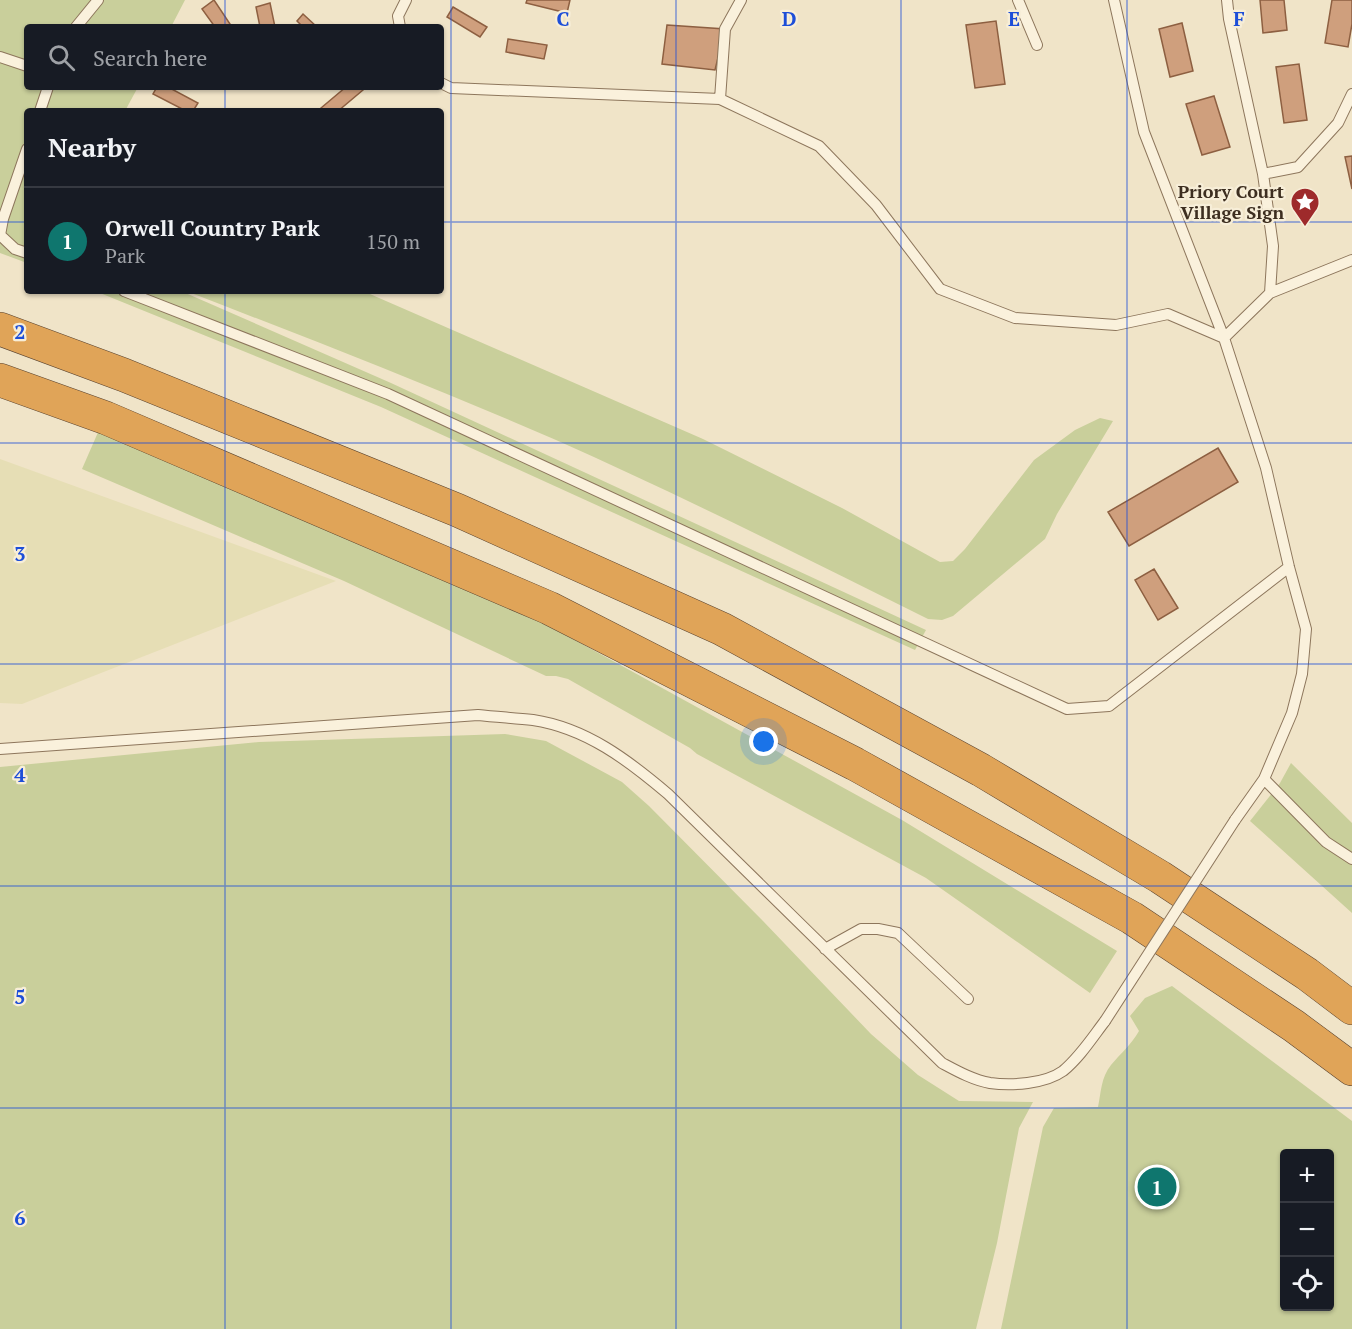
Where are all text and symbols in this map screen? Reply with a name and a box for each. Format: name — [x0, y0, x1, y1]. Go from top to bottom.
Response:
text: C — [556, 5, 570, 32]
text: D — [782, 5, 796, 32]
text: E — [1008, 5, 1020, 32]
text: F — [1233, 5, 1245, 32]
search box — [24, 24, 444, 90]
icon: search — [45, 41, 78, 74]
text: Search here — [93, 43, 207, 72]
text: Nearby — [48, 130, 136, 164]
place label: Priory Court Village Sign — [1178, 179, 1284, 224]
place icon: Priory Court Village Sign — [1289, 186, 1321, 228]
text: Orwell Country Park — [105, 213, 320, 242]
text: 1 — [62, 228, 73, 255]
text: 150 m — [366, 228, 420, 255]
text: Park — [105, 242, 145, 269]
text: 2 — [14, 318, 26, 345]
text: 3 — [14, 540, 26, 567]
your location — [749, 727, 778, 756]
text: 4 — [14, 761, 26, 788]
text: 5 — [14, 983, 26, 1010]
map controls — [1280, 1149, 1334, 1311]
button: + — [1280, 1149, 1334, 1203]
pin: 1 — [1138, 1164, 1176, 1210]
button: − — [1280, 1203, 1334, 1257]
text: 6 — [14, 1204, 26, 1231]
button: locate — [1280, 1257, 1334, 1311]

